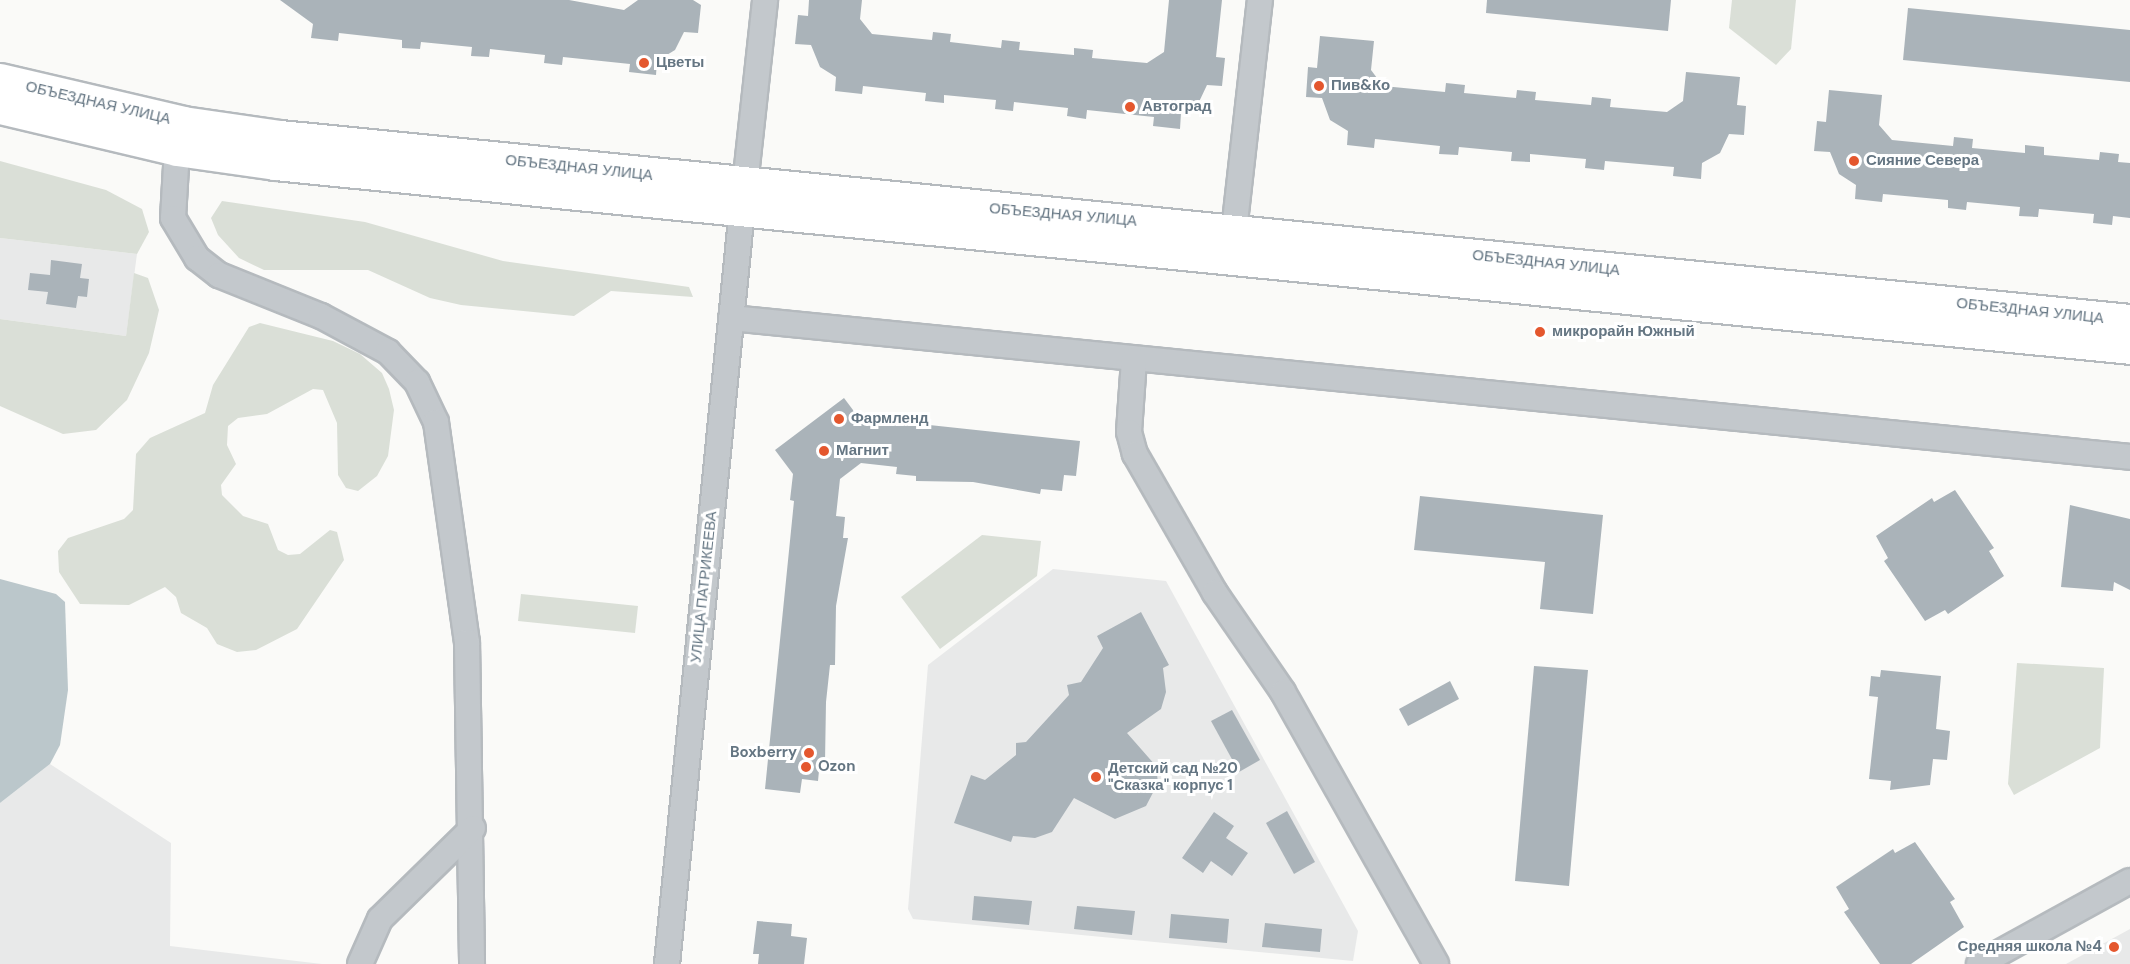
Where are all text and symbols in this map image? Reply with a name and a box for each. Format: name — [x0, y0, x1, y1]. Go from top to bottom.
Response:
place label: Цветы — [656, 54, 704, 72]
marker: Цветы — [637, 56, 651, 70]
place label: Пив&Ко — [1331, 77, 1390, 95]
street label: ОБЪЕЗДНАЯ УЛИЦА — [24, 78, 172, 128]
marker: Пив&Ко — [1312, 79, 1326, 93]
place label: Автоград — [1142, 98, 1211, 116]
marker: Автоград — [1123, 100, 1137, 114]
street label: ОБЪЕЗДНАЯ УЛИЦА — [504, 151, 654, 185]
place label: Сияние Севера — [1866, 152, 1979, 170]
marker: Сияние Севера — [1847, 154, 1861, 168]
street label: ОБЪЕЗДНАЯ УЛИЦА — [988, 200, 1138, 230]
street label: ОБЪЕЗДНАЯ УЛИЦА — [1471, 246, 1621, 280]
street label: ОБЪЕЗДНАЯ УЛИЦА — [1955, 294, 2105, 328]
place label: микрорайн Южный — [1552, 323, 1695, 341]
marker: микрорайн Южный — [1533, 325, 1547, 339]
place label: Фармленд — [851, 410, 928, 428]
marker: Фармленд — [832, 412, 846, 426]
place label: Магнит — [836, 442, 889, 460]
marker: Магнит — [817, 444, 831, 458]
street label: УЛИЦА ПАТРИКЕЕВА — [687, 510, 721, 664]
place label: Boxberry — [730, 744, 797, 762]
marker: Boxberry — [802, 746, 816, 760]
place label: Ozon — [818, 758, 856, 776]
place label: Детский сад №20 "Сказка" корпус 1 — [1108, 759, 1238, 794]
marker: Ozon — [799, 760, 813, 774]
marker: Детский сад №20 "Сказка" корпус 1 — [1089, 770, 1103, 784]
place label: Средняя школа №4 — [1958, 938, 2102, 956]
marker: Средняя школа №4 — [2107, 940, 2121, 954]

